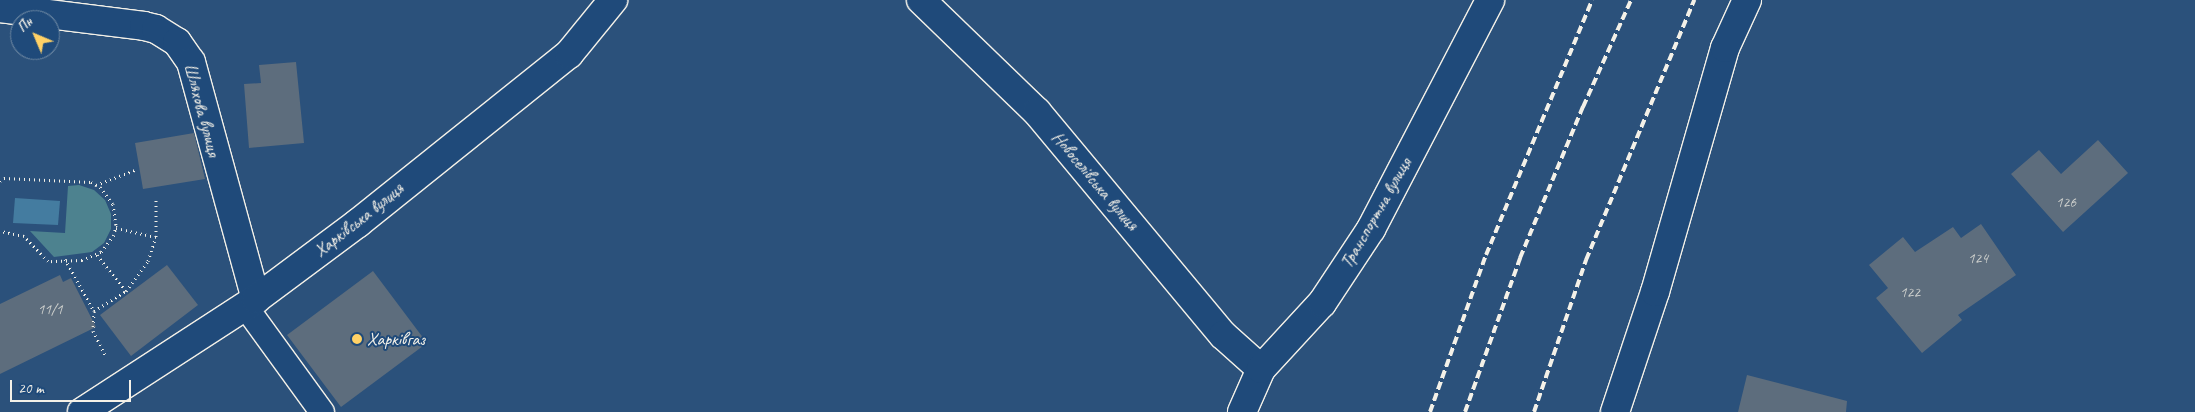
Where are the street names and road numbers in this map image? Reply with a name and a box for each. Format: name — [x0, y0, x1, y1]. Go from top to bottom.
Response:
street label: Шляхова вулиця — [179, 61, 225, 159]
street label: Новоселівська вулиця — [1047, 127, 1143, 235]
street label: Транспортна вулиця — [1336, 154, 1416, 272]
street label: Харківська вулиця — [310, 178, 408, 262]

